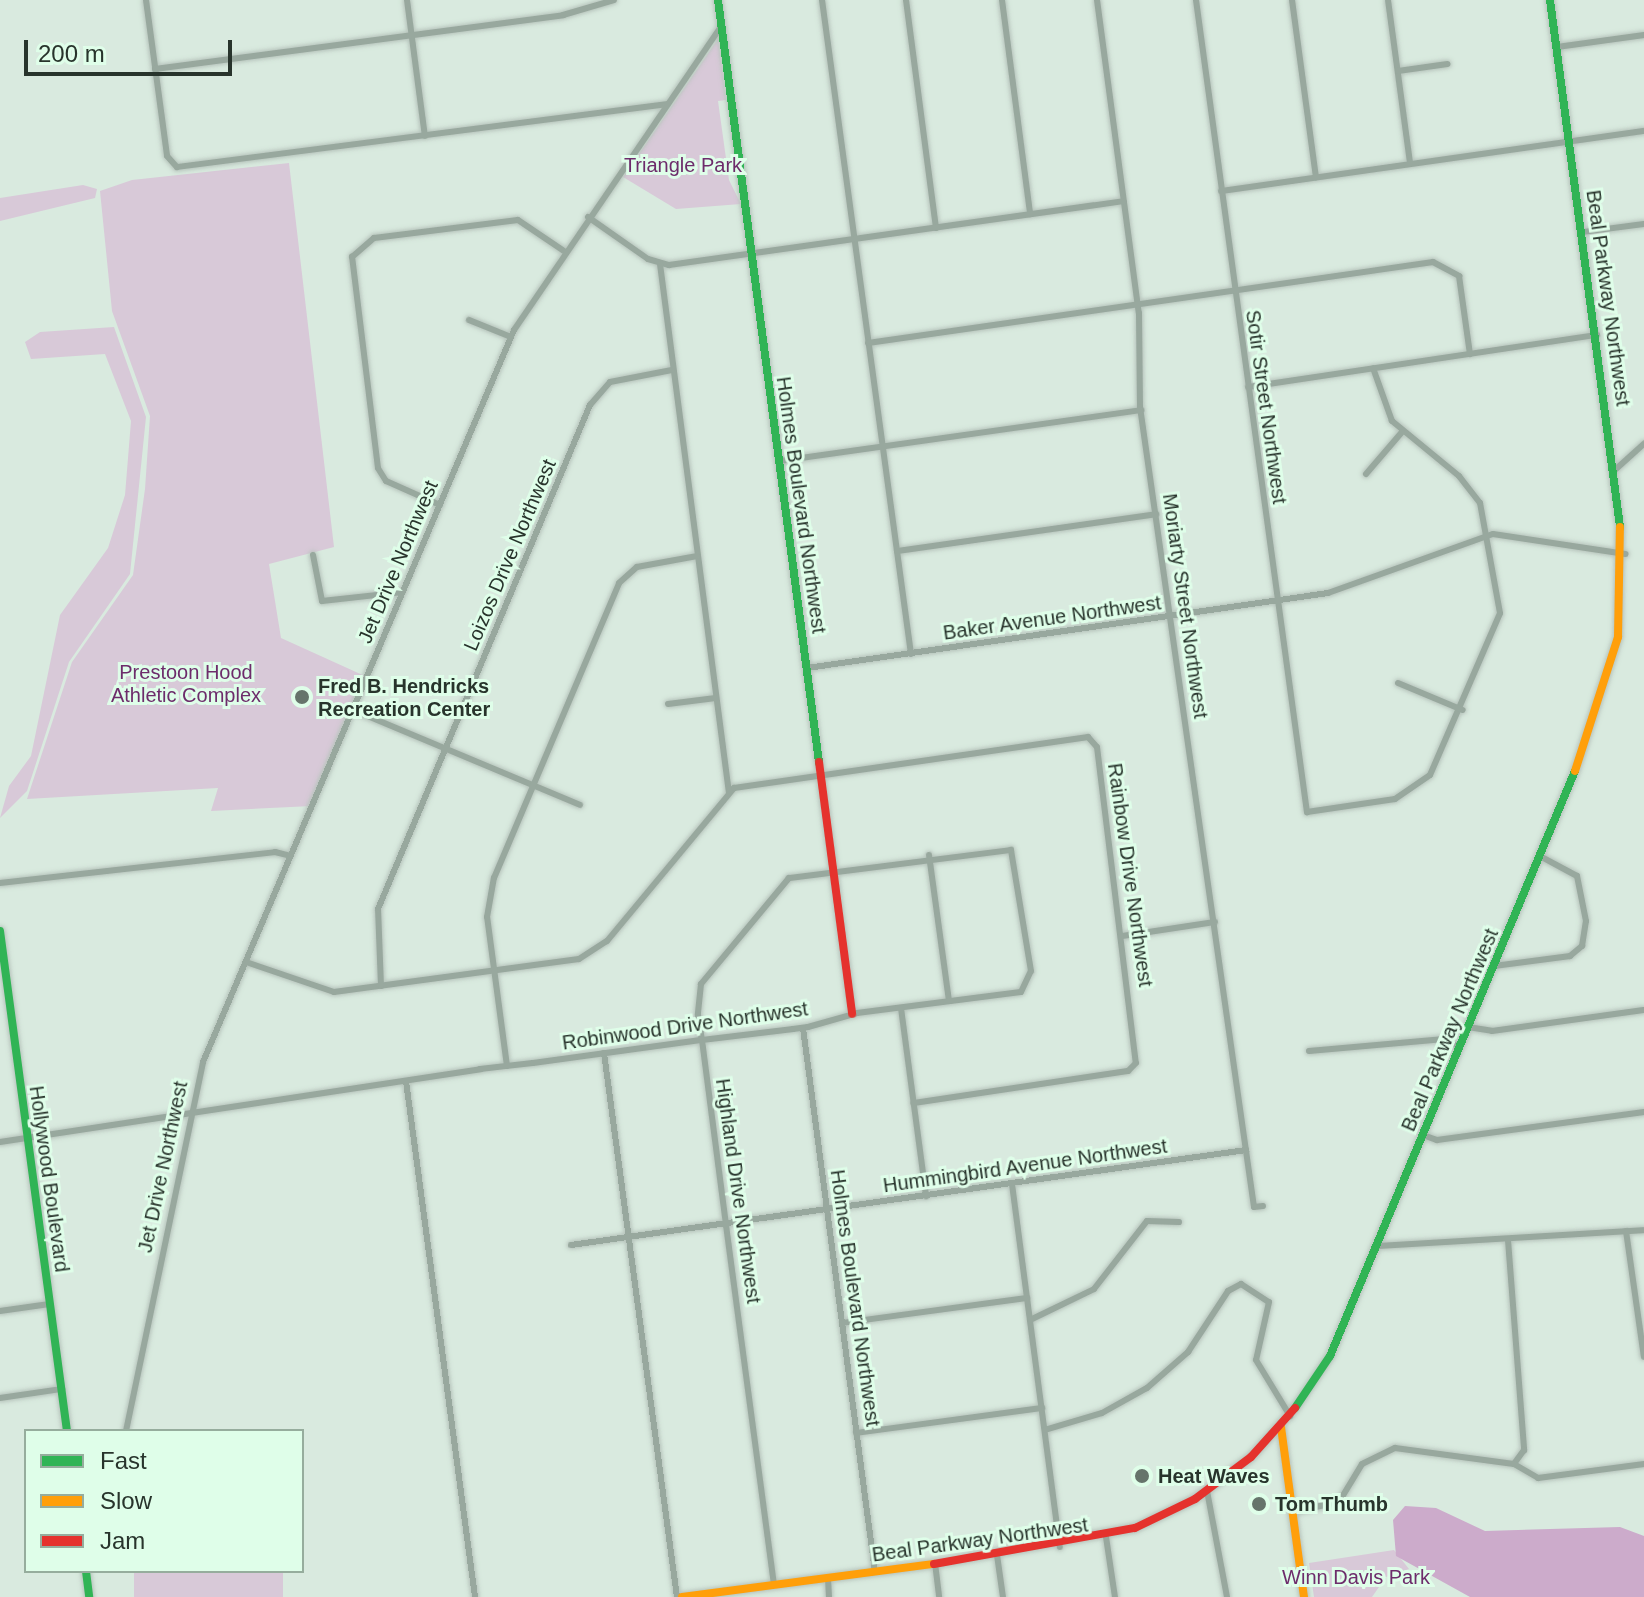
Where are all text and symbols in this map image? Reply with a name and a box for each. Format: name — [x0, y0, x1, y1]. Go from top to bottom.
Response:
scale bar — [28, 24, 236, 74]
text: 200 m — [38, 40, 105, 67]
park label: Triangle Park — [624, 153, 742, 177]
street label: Beal Parkway Northwest — [1581, 188, 1635, 408]
street label: Sotir Street Northwest — [1241, 308, 1291, 506]
street label: Holmes Boulevard Northwest — [771, 375, 831, 635]
street label: Loizos Drive Northwest — [459, 456, 561, 654]
street label: Jet Drive Northwest — [353, 477, 443, 647]
street label: Moriarty Street Northwest — [1157, 492, 1213, 720]
street label: Baker Avenue Northwest — [941, 591, 1163, 645]
park label: Prestoon Hood Athletic Complex — [111, 660, 261, 707]
place label: Fred B. Hendricks Recreation Center — [318, 674, 490, 721]
marker: Fred B. Hendricks Recreation Center — [293, 688, 311, 706]
street label: Rainbow Drive Northwest — [1102, 762, 1158, 988]
street label: Beal Parkway Northwest — [1396, 925, 1504, 1135]
street label: Robinwood Drive Northwest — [561, 997, 809, 1055]
street label: Highland Drive Northwest — [710, 1077, 766, 1305]
street label: Jet Drive Northwest — [133, 1079, 193, 1255]
street label: Hollywood Boulevard — [24, 1084, 74, 1274]
street label: Hummingbird Avenue Northwest — [881, 1134, 1169, 1198]
street label: Holmes Boulevard Northwest — [825, 1168, 885, 1428]
legend — [24, 1429, 304, 1573]
text: Fast — [100, 1447, 147, 1474]
place label: Heat Waves — [1158, 1464, 1270, 1488]
marker: Heat Waves — [1133, 1467, 1151, 1485]
text: Slow — [100, 1487, 152, 1514]
place label: Tom Thumb — [1275, 1492, 1388, 1516]
marker: Tom Thumb — [1250, 1495, 1268, 1513]
street label: Beal Parkway Northwest — [870, 1513, 1090, 1567]
text: Jam — [100, 1527, 145, 1554]
park label: Winn Davis Park — [1282, 1565, 1430, 1589]

